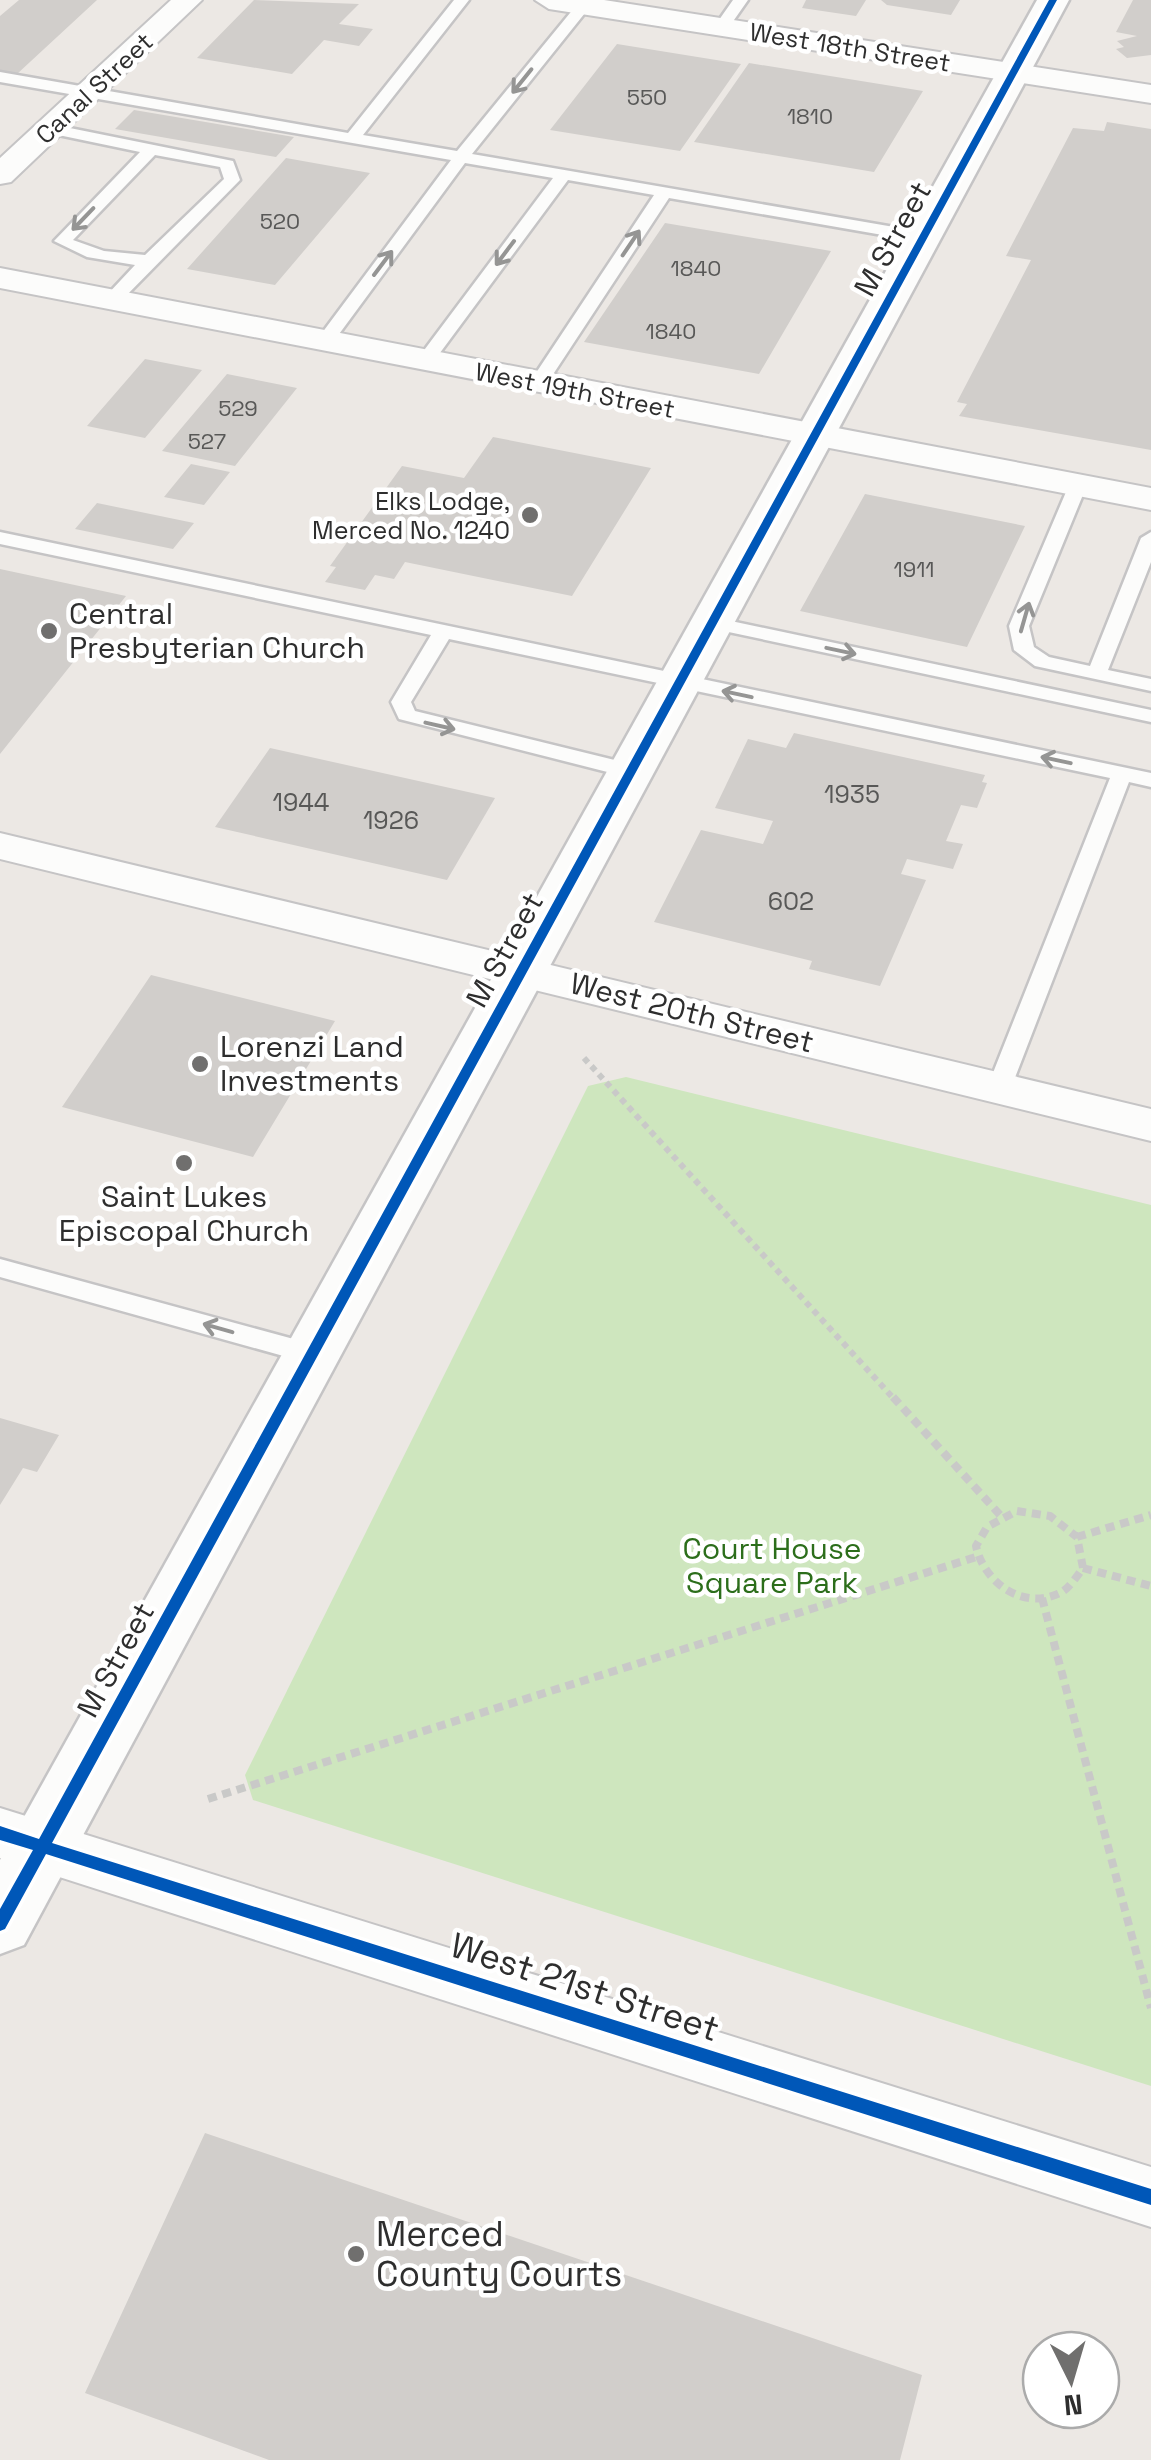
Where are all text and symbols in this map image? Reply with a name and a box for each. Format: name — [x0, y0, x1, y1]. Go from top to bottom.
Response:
street label: West 18th Street — [747, 15, 953, 79]
street label: Canal Street — [29, 25, 159, 151]
one-way arrow — [512, 67, 533, 94]
house number: 550 — [627, 83, 667, 111]
house number: 1810 — [787, 102, 833, 130]
street label: M Street — [845, 174, 940, 303]
one-way arrow — [71, 207, 95, 231]
house number: 520 — [260, 207, 300, 235]
one-way arrow — [621, 229, 642, 257]
one-way arrow — [495, 239, 516, 266]
one-way arrow — [372, 250, 393, 277]
house number: 1840 — [671, 254, 721, 282]
house number: 1840 — [646, 317, 696, 345]
street label: West 19th Street — [473, 355, 677, 425]
house number: 529 — [218, 394, 258, 422]
house number: 527 — [188, 427, 226, 455]
place label: Elks Lodge, Merced No. 1240 — [312, 485, 510, 546]
marker: Elks Lodge, Merced No. 1240 — [519, 504, 541, 526]
house number: 1911 — [893, 555, 935, 583]
place label: Central Presbyterian Church — [69, 594, 365, 667]
one-way arrow — [1017, 602, 1036, 633]
marker: Central Presbyterian Church — [38, 620, 60, 642]
one-way arrow — [825, 642, 857, 661]
one-way arrow — [722, 684, 754, 702]
one-way arrow — [423, 718, 455, 736]
one-way arrow — [1040, 750, 1072, 769]
house number: 1935 — [824, 778, 880, 810]
house number: 1944 — [272, 786, 330, 818]
house number: 1926 — [363, 804, 419, 836]
street label: M Street — [457, 885, 552, 1014]
house number: 602 — [768, 885, 814, 917]
street label: West 20th Street — [566, 963, 818, 1062]
place label: Lorenzi Land Investments — [220, 1027, 404, 1100]
marker: Lorenzi Land Investments — [189, 1053, 211, 1075]
marker: Saint Lukes Episcopal Church — [173, 1152, 195, 1174]
place label: Saint Lukes Episcopal Church — [59, 1177, 309, 1250]
one-way arrow — [203, 1318, 234, 1336]
park label: Court House Square Park — [682, 1529, 862, 1602]
street label: M Street — [68, 1595, 163, 1724]
street label: West 21st Street — [445, 1923, 725, 2051]
place label: Merced County Courts — [376, 2212, 622, 2296]
marker: Merced County Courts — [345, 2243, 367, 2265]
north arrow — [1021, 2330, 1121, 2430]
text: N — [1062, 2386, 1084, 2424]

